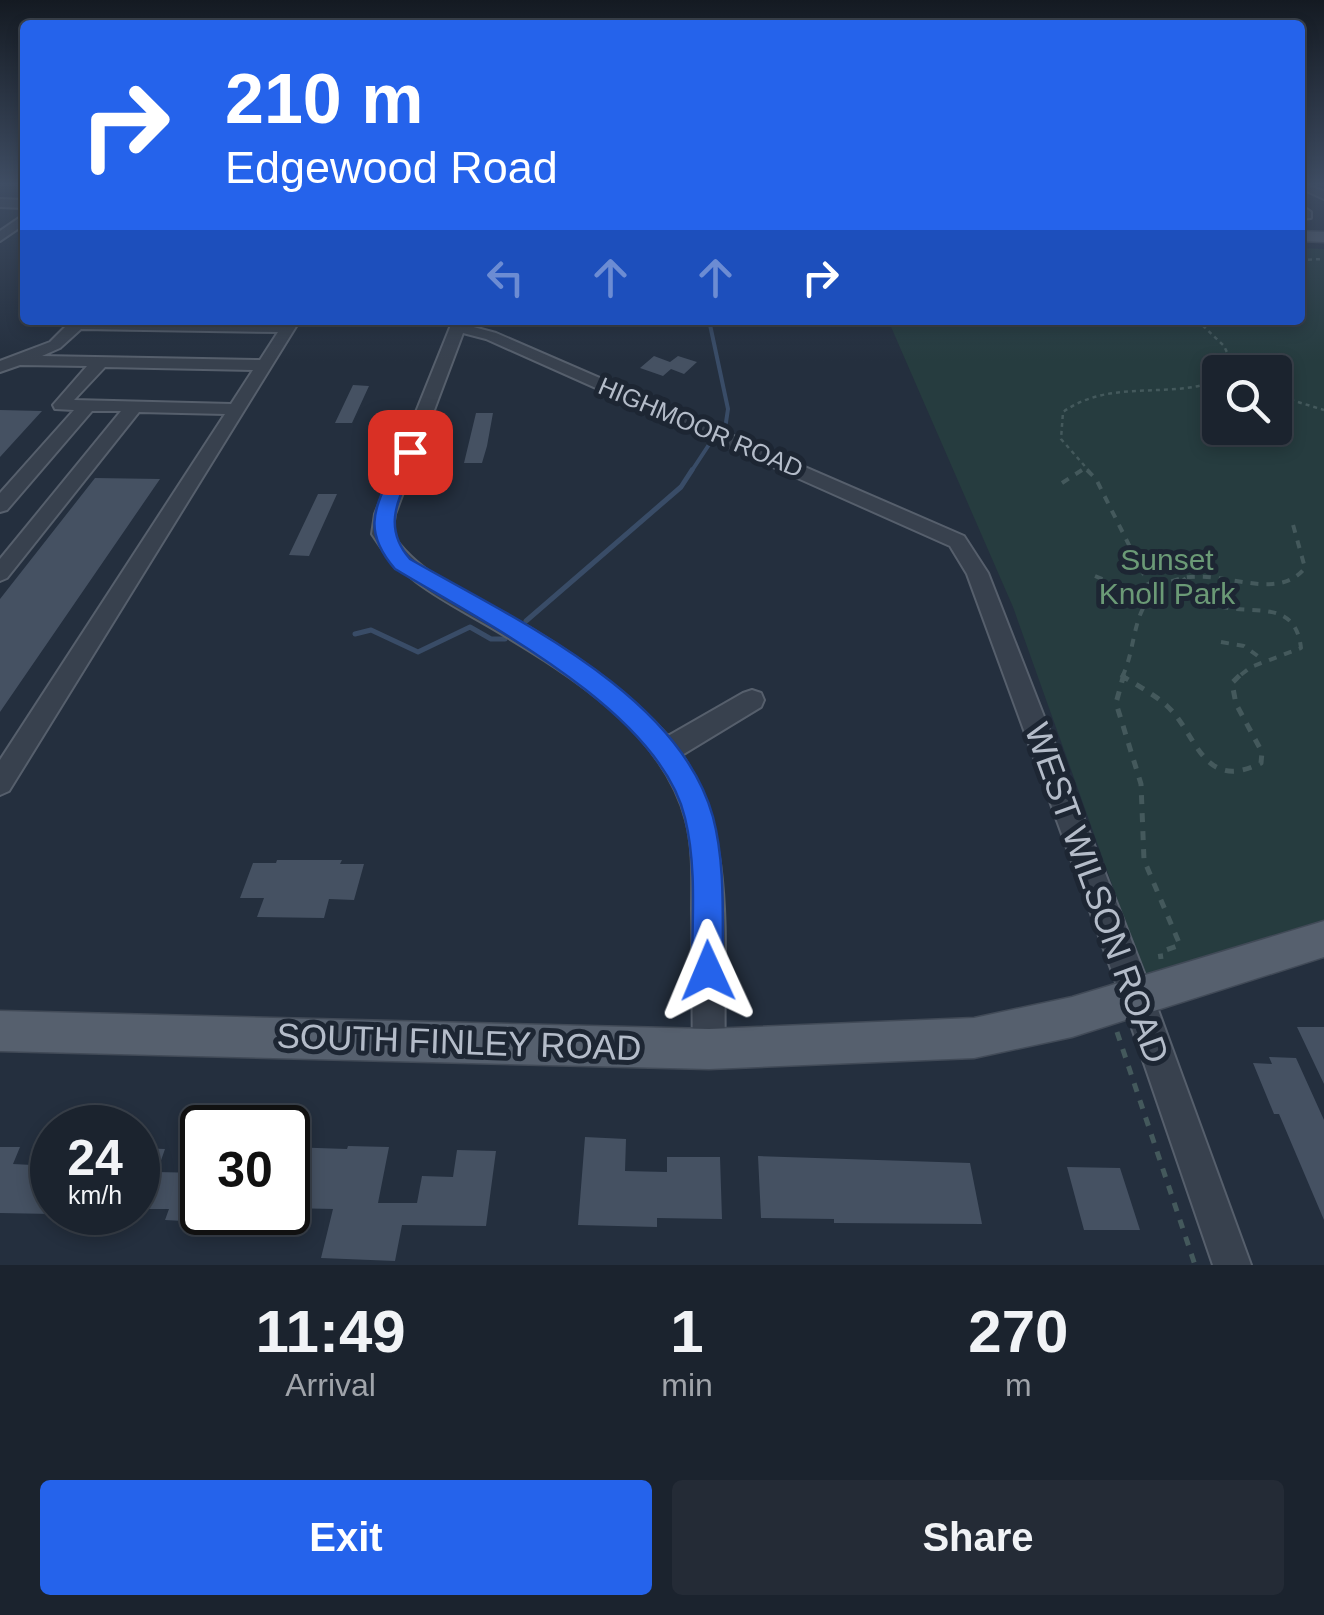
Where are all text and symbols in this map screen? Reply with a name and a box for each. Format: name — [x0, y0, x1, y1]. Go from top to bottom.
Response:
icon: right — [60, 60, 190, 190]
text: 210 m — [225, 60, 423, 138]
text: Edgewood Road — [225, 142, 558, 193]
icon: left — [478, 250, 533, 305]
icon: ahead — [583, 250, 638, 305]
icon: ahead — [688, 250, 743, 305]
icon: right — [793, 250, 848, 305]
map controls — [1202, 355, 1292, 445]
button: search — [1202, 355, 1292, 445]
street label: HIGHMOOR ROAD — [595, 371, 807, 483]
pin — [368, 410, 453, 495]
icon: arrive — [383, 425, 438, 480]
park label: Sunset Knoll Park — [1099, 543, 1236, 610]
street label: WEST WILSON ROAD — [1018, 717, 1177, 1068]
position arrow — [656, 919, 760, 1023]
street label: SOUTH FINLEY ROAD — [276, 1016, 642, 1067]
speed limit sign: 30 — [180, 1105, 310, 1235]
text: 24 — [67, 1130, 123, 1186]
text: km/h — [68, 1181, 122, 1209]
text: 11:49 — [256, 1298, 406, 1365]
text: 1 — [670, 1298, 704, 1365]
text: 270 — [968, 1298, 1068, 1365]
text: Arrival — [285, 1367, 376, 1403]
text: min — [661, 1367, 713, 1403]
text: m — [1005, 1367, 1032, 1403]
button: Exit — [40, 1480, 652, 1595]
button: Share — [672, 1480, 1284, 1595]

